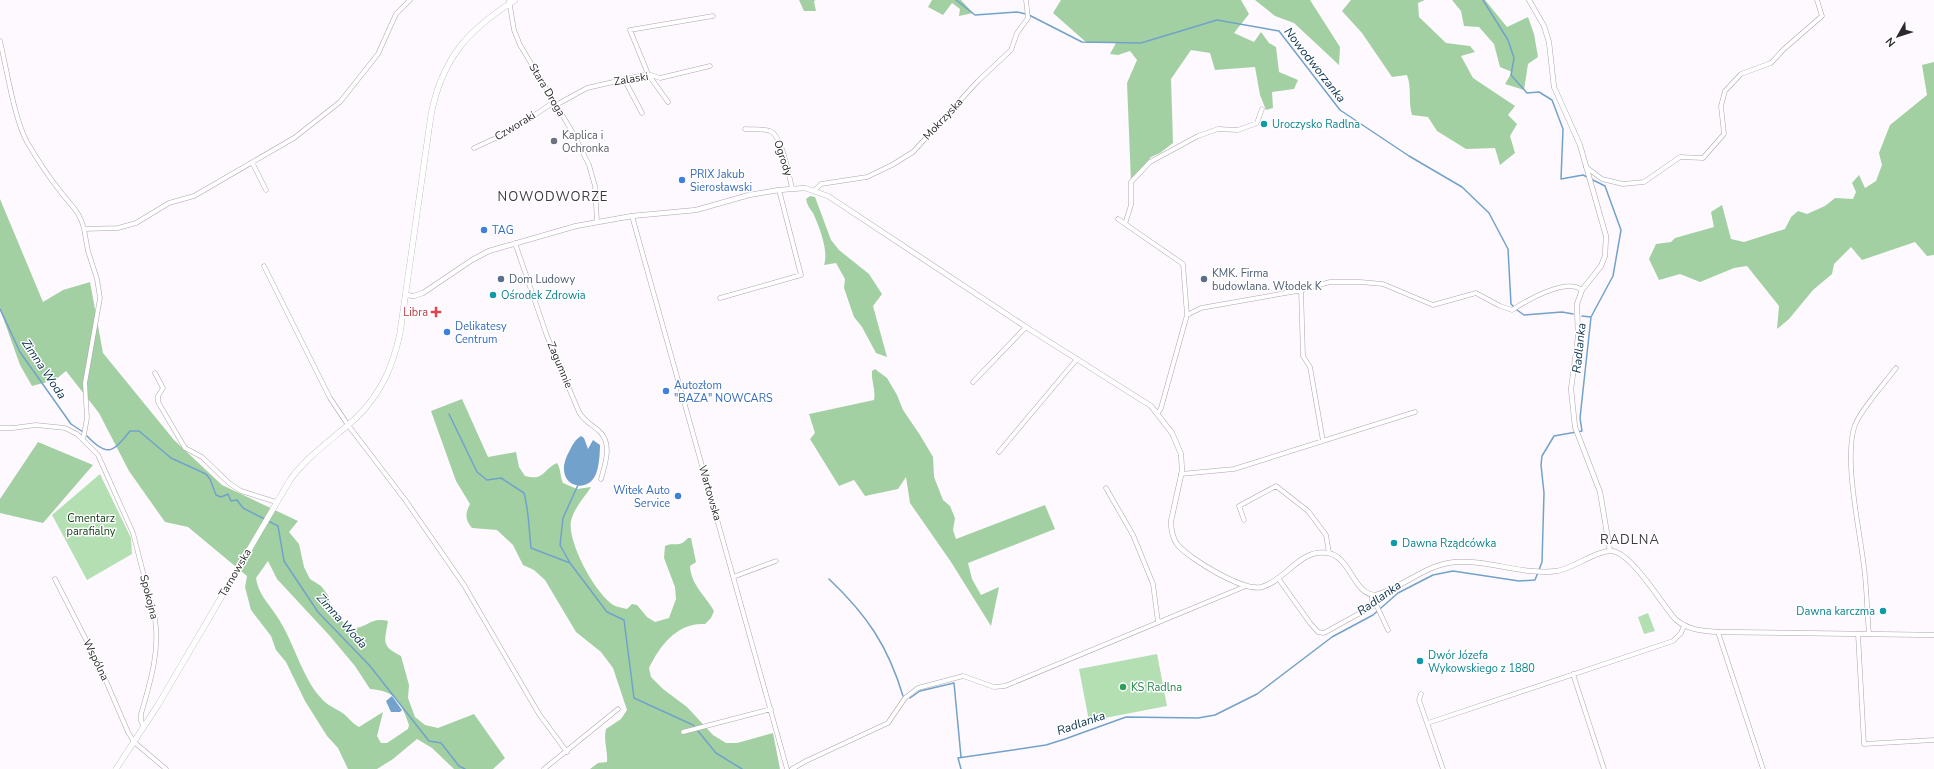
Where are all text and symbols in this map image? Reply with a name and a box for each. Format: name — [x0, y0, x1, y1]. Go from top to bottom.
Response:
north arrow — [1878, 16, 1918, 56]
water label: Nowodworzanka — [1281, 24, 1349, 106]
text: N — [1882, 34, 1899, 50]
street label: Stara Droga — [525, 61, 569, 119]
street label: Zalaski — [613, 69, 649, 89]
street label: Mokrzyska — [920, 95, 966, 143]
street label: Czworaki — [492, 108, 538, 144]
place label: Uroczysko Radlna — [1272, 117, 1360, 132]
marker: Uroczysko Radlna — [1259, 119, 1269, 129]
place label: Kaplica i Ochronka — [562, 128, 609, 156]
marker: Kaplica i Ochronka — [549, 136, 559, 146]
street label: Ogrody — [770, 138, 796, 178]
place label: PRIX Jakub Sierosławski — [690, 167, 752, 195]
marker: PRIX Jakub Sierosławski — [677, 175, 687, 185]
district label: NOWODWORZE — [498, 188, 608, 206]
place label: TAG — [492, 223, 514, 238]
marker: TAG — [479, 225, 489, 235]
place label: KMK. Firma budowlana. Włodek K — [1212, 266, 1323, 294]
place label: Dom Ludowy — [509, 272, 575, 287]
marker: Dom Ludowy — [496, 274, 506, 284]
marker: KMK. Firma budowlana. Włodek K — [1199, 274, 1209, 284]
place label: Ośrodek Zdrowia — [501, 288, 586, 303]
marker: Ośrodek Zdrowia — [488, 290, 498, 300]
place label: Libra — [403, 305, 428, 320]
marker: Libra — [431, 307, 441, 317]
place label: Delikatesy Centrum — [455, 319, 507, 347]
water label: Radlanka — [1568, 322, 1590, 374]
marker: Delikatesy Centrum — [442, 327, 452, 337]
water label: Zimna Woda — [18, 336, 70, 402]
street label: Zagumnie — [544, 340, 577, 391]
place label: Autozłom "BAZA" NOWCARS — [674, 378, 773, 406]
marker: Autozłom "BAZA" NOWCARS — [661, 386, 671, 396]
street label: Wartowska — [695, 463, 725, 523]
place label: Witek Auto Service — [613, 483, 670, 511]
marker: Witek Auto Service — [673, 491, 683, 501]
park label: Cmentarz parafialny — [66, 511, 116, 539]
district label: RADLNA — [1600, 531, 1660, 549]
place label: Dawna Rządcówka — [1402, 536, 1496, 551]
marker: Dawna Rządcówka — [1389, 538, 1399, 548]
street label: Tarnowska — [215, 546, 255, 600]
street label: Spokojna — [136, 573, 162, 621]
water label: Radlanka — [1354, 577, 1404, 619]
water label: Zimna Woda — [313, 590, 371, 652]
place label: Dawna karczma — [1796, 604, 1875, 619]
marker: Dawna karczma — [1878, 606, 1888, 616]
street label: Wspólna — [79, 637, 113, 683]
place label: Dwór Józefa Wykowskiego z 1880 — [1428, 648, 1535, 676]
marker: Dwór Józefa Wykowskiego z 1880 — [1415, 656, 1425, 666]
place label: KS Radlna — [1131, 680, 1182, 695]
marker: KS Radlna — [1118, 682, 1128, 692]
water label: Radlanka — [1055, 707, 1107, 739]

